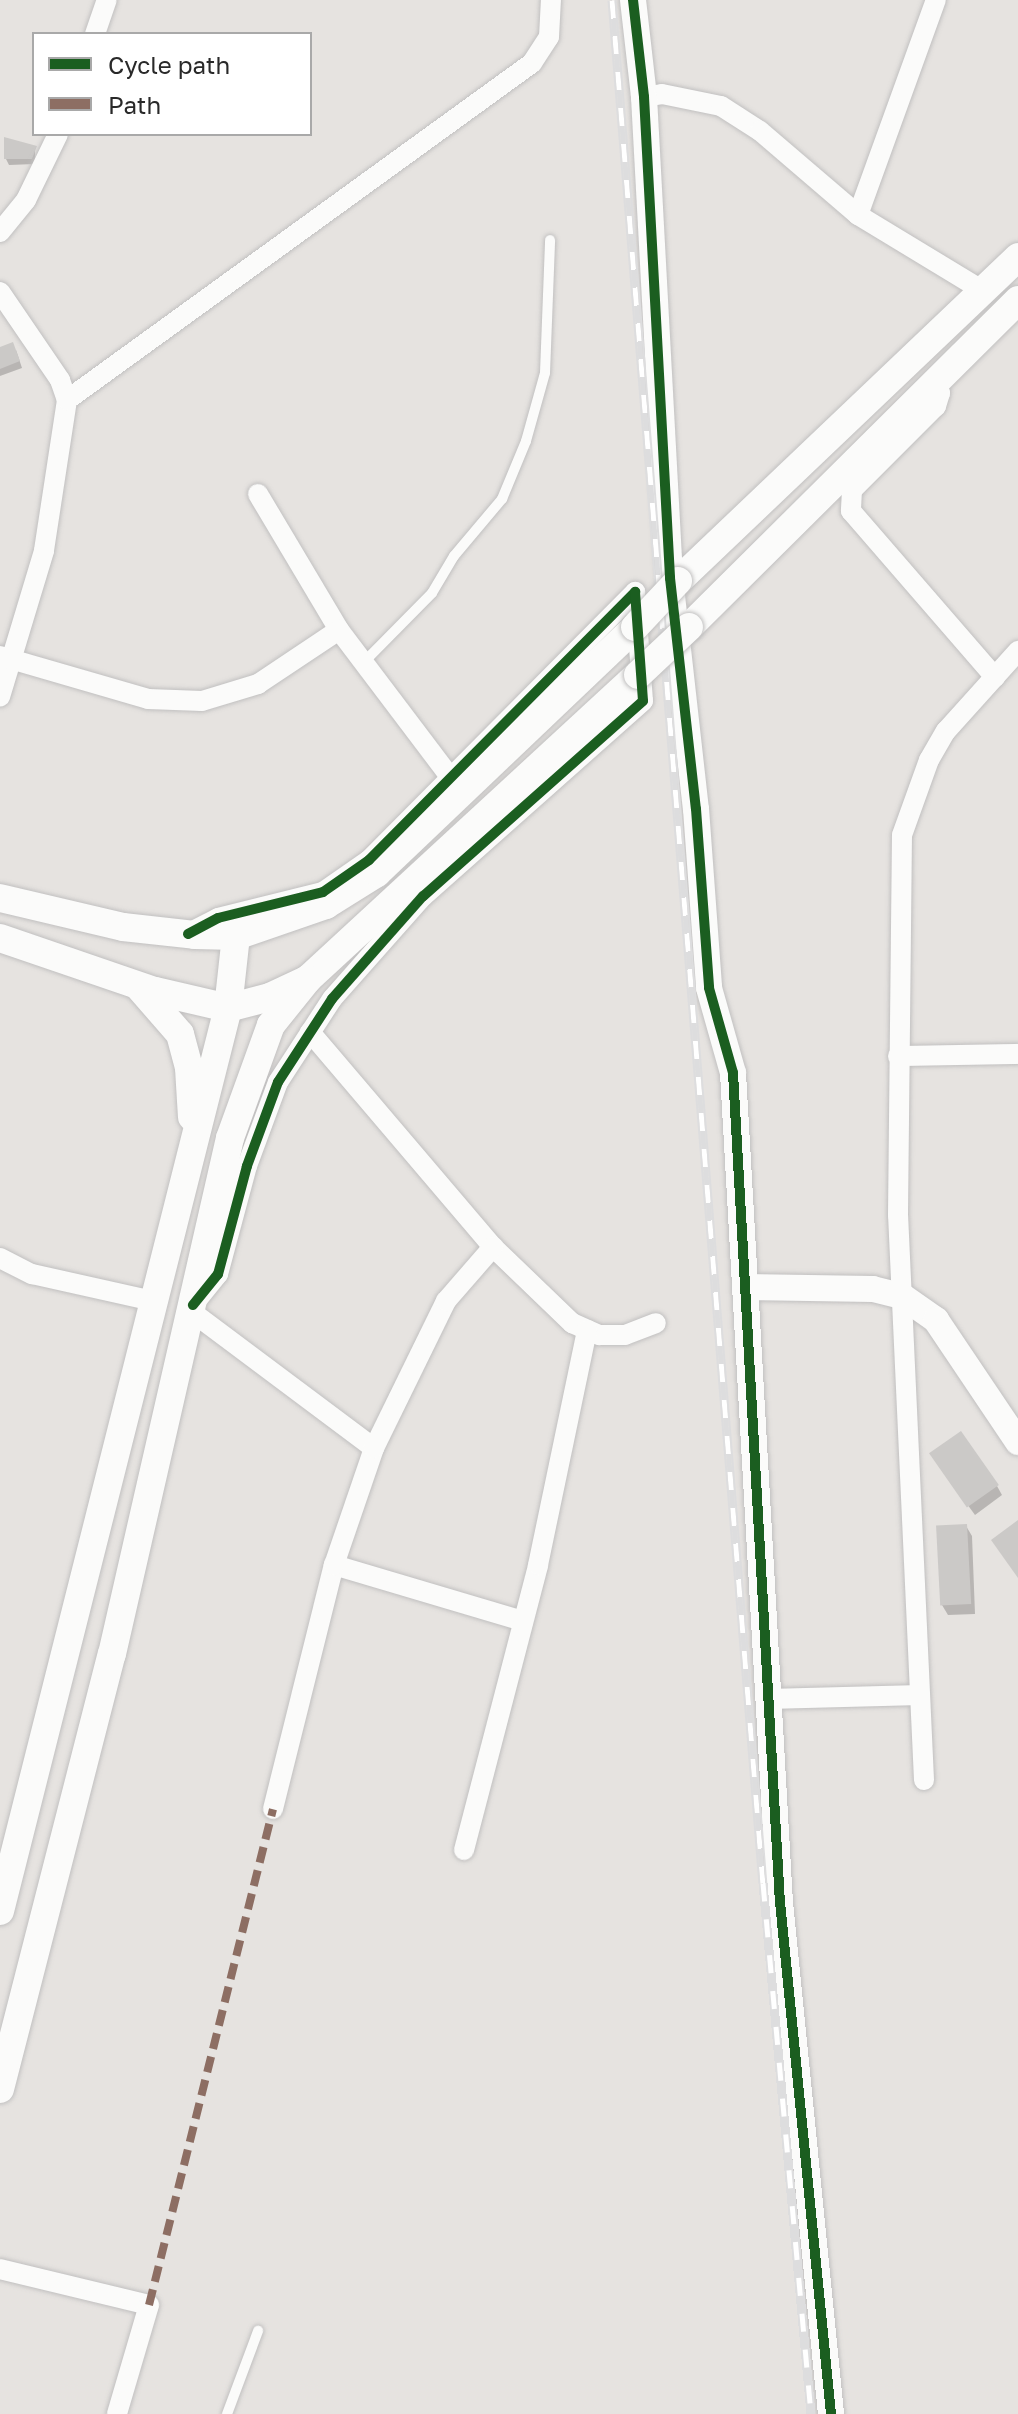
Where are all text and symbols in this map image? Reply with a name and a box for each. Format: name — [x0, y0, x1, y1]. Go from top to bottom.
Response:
legend — [32, 32, 312, 136]
text: Cycle path — [108, 50, 230, 79]
text: Path — [108, 90, 161, 119]

